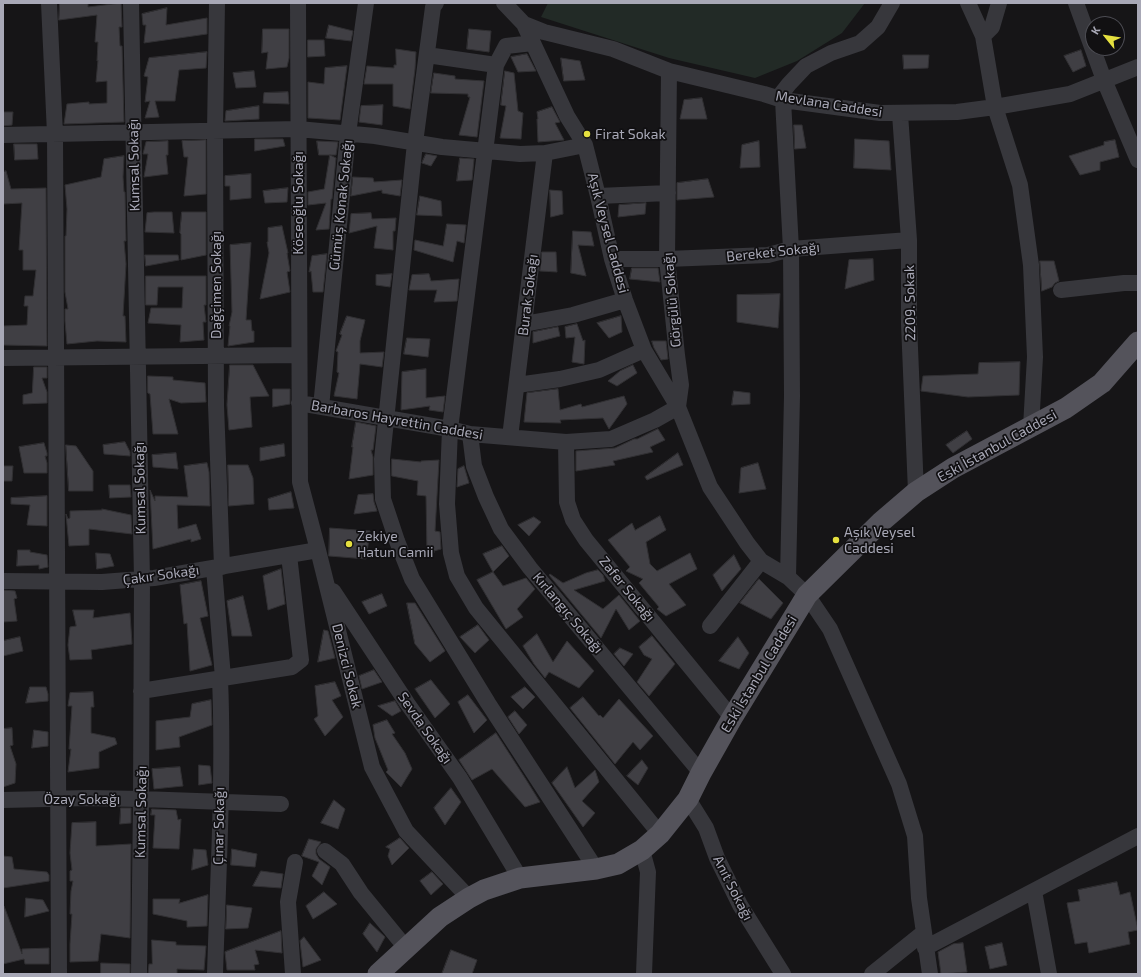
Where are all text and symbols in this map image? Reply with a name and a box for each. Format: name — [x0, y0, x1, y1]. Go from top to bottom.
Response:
north arrow — [1085, 16, 1125, 56]
text: K — [1088, 24, 1102, 37]
street label: Mevlana Caddesi — [774, 87, 884, 121]
street label: Kumsal Sokağı — [125, 119, 143, 211]
place label: Firat Sokak — [595, 126, 666, 142]
marker: Firat Sokak — [582, 129, 592, 139]
street label: Gümüş Konak Sokağı — [326, 139, 356, 271]
street label: Köseoğlu Sokağı — [290, 151, 306, 255]
street label: Aşık Veysel Caddesi — [584, 171, 632, 295]
street label: Dağçimen Sokağı — [208, 231, 224, 339]
street label: Bereket Sokağı — [725, 239, 821, 265]
street label: Görgülü Sokağı — [659, 252, 685, 348]
street label: Burak Sokağı — [515, 253, 541, 337]
street label: 2209. Sokak — [901, 265, 919, 341]
street label: Barbaros Hayrettin Caddesi — [310, 397, 484, 443]
street label: Eski İstanbul Caddesi — [934, 406, 1060, 486]
street label: Kumsal Sokağı — [131, 442, 149, 534]
place label: Aşık Veysel Caddesi — [844, 524, 915, 556]
place label: Zekiye Hatun Camii — [357, 528, 433, 560]
marker: Aşık Veysel Caddesi — [831, 535, 841, 545]
marker: Zekiye Hatun Camii — [344, 539, 354, 549]
street label: Zafer Sokağı — [596, 553, 658, 625]
street label: Çakır Sokağı — [122, 561, 200, 589]
street label: Kırlangıç Sokağı — [529, 569, 607, 657]
street label: Eski İstanbul Caddesi — [717, 612, 801, 736]
street label: Denizci Sokak — [328, 622, 366, 710]
street label: Sevda Sokağı — [394, 689, 456, 767]
street label: Kumsal Sokağı — [132, 766, 150, 858]
street label: Çınar Sokağı — [210, 787, 228, 865]
street label: Özay Sokağı — [44, 791, 120, 807]
street label: Anıt Sokağı — [709, 853, 757, 923]

